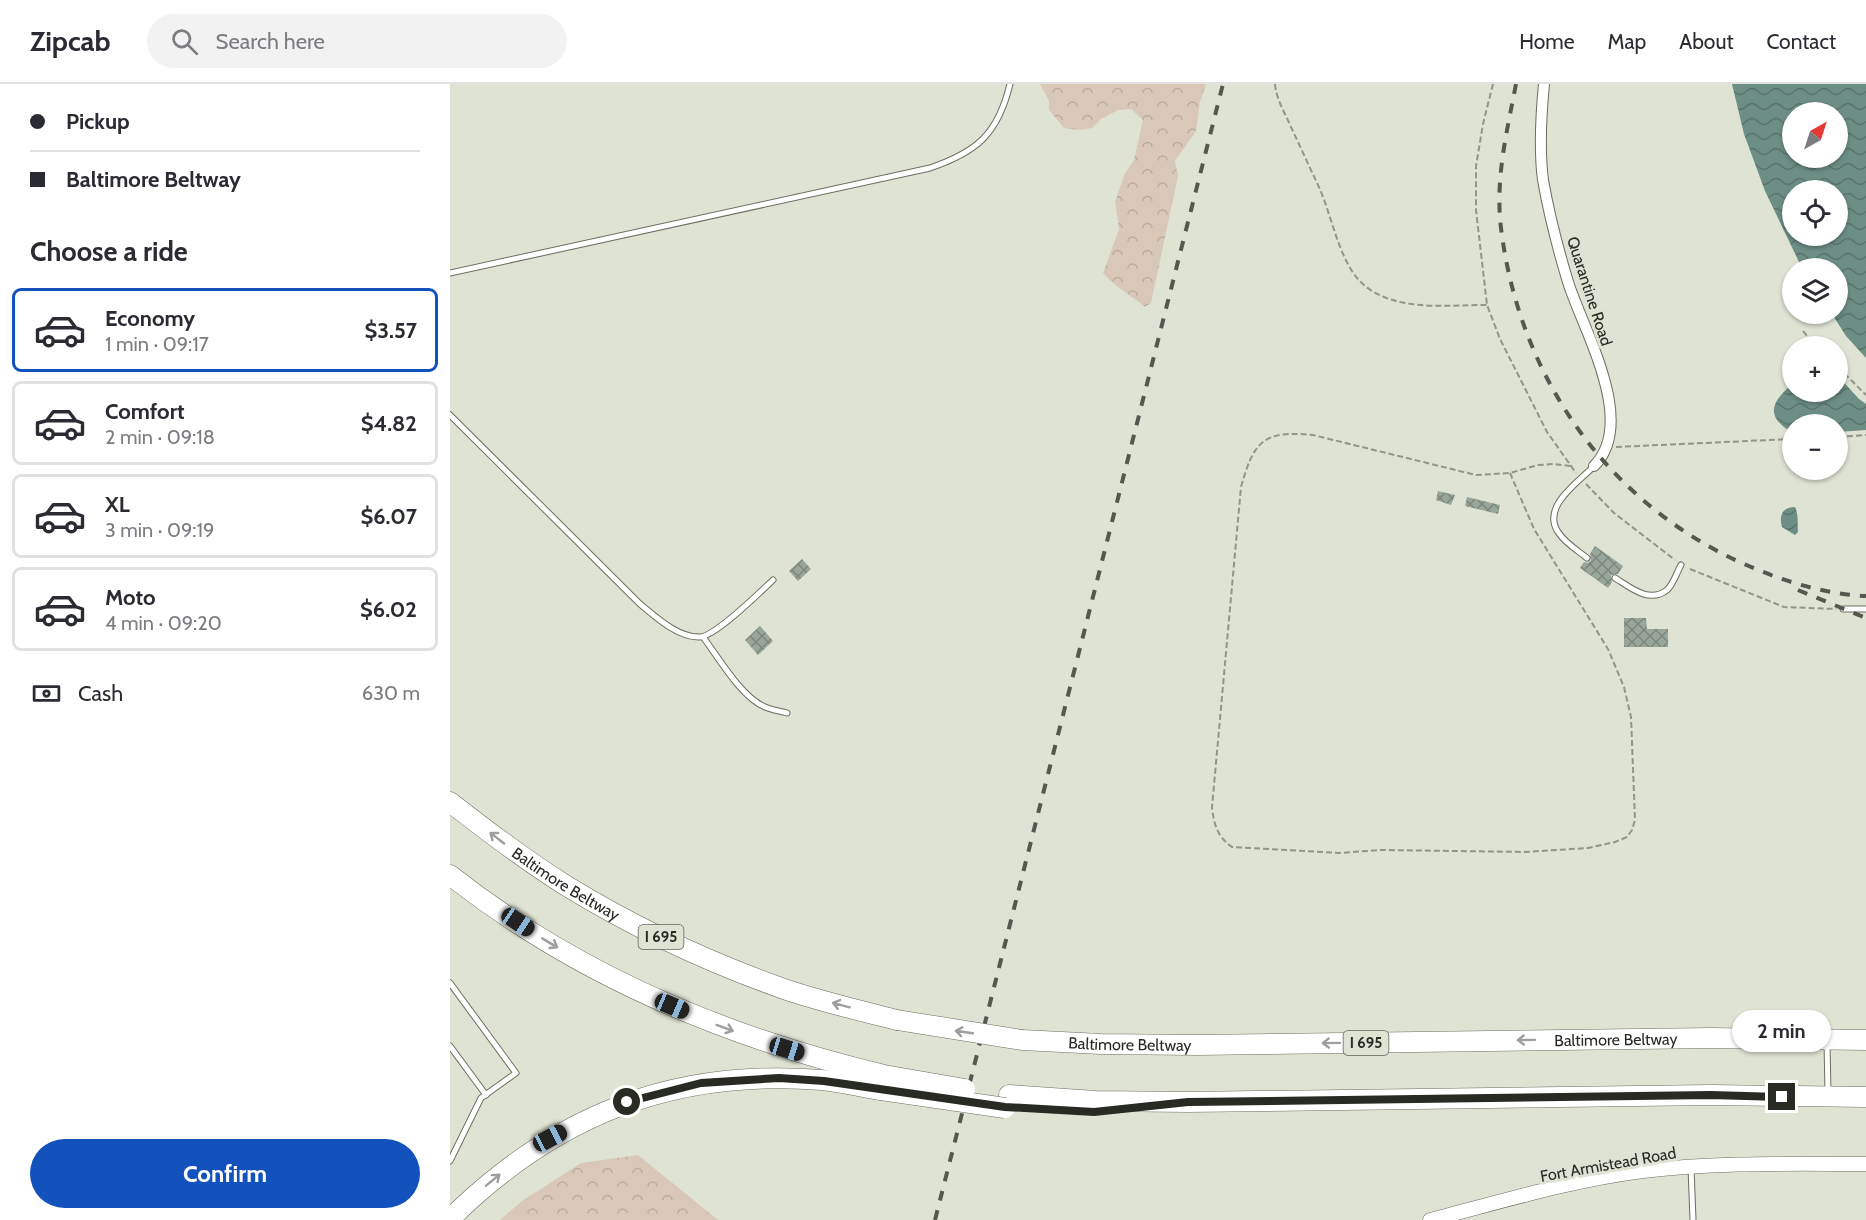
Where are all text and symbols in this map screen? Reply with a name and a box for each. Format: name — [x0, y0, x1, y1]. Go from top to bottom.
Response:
search box — [147, 14, 567, 68]
text: Zipcab — [30, 24, 111, 58]
icon: search — [168, 25, 201, 58]
text: Search here — [216, 28, 325, 55]
text: Home — [1519, 29, 1575, 54]
text: Map — [1608, 29, 1646, 54]
text: About — [1679, 29, 1733, 54]
text: Contact — [1766, 29, 1836, 54]
north arrow — [1782, 102, 1848, 168]
map controls — [1782, 102, 1848, 480]
text: Pickup — [66, 108, 130, 135]
text: Baltimore Beltway — [66, 166, 241, 193]
button: locate — [1782, 180, 1848, 246]
street label: Quarantine Road — [1563, 234, 1616, 348]
text: Choose a ride — [30, 235, 188, 268]
button: layers — [1782, 258, 1848, 324]
icon: car — [33, 303, 87, 357]
text: Economy — [105, 305, 195, 332]
text: $3.57 — [364, 317, 417, 344]
text: 1 min · 09:17 — [105, 332, 209, 356]
button: + — [1782, 336, 1848, 402]
icon: car — [33, 396, 87, 450]
text: Comfort — [105, 398, 184, 425]
text: $4.82 — [361, 410, 417, 437]
button: − — [1782, 414, 1848, 480]
text: 2 min · 09:18 — [105, 425, 215, 449]
icon: car — [33, 489, 87, 543]
text: XL — [105, 491, 130, 518]
text: $6.07 — [360, 503, 417, 530]
text: 3 min · 09:19 — [105, 518, 214, 542]
icon: car — [33, 582, 87, 636]
text: Moto — [105, 584, 156, 611]
text: $6.02 — [360, 596, 417, 623]
text: 4 min · 09:20 — [105, 611, 222, 635]
icon: cash — [30, 677, 63, 710]
text: Cash — [78, 680, 123, 707]
text: 630 m — [362, 681, 420, 705]
one-way arrow — [490, 832, 506, 845]
street label: Baltimore Beltway — [508, 843, 623, 925]
car — [498, 904, 538, 940]
road number: I 695 — [638, 925, 684, 949]
one-way arrow — [541, 937, 558, 949]
car — [652, 991, 692, 1021]
one-way arrow — [832, 999, 851, 1011]
callout: 2 min — [1732, 1010, 1832, 1052]
text: 2 min — [1757, 1019, 1806, 1043]
one-way arrow — [716, 1023, 734, 1034]
one-way arrow — [955, 1026, 975, 1037]
street label: Baltimore Beltway — [1554, 1029, 1678, 1050]
road number: I 695 — [1344, 1031, 1388, 1055]
street label: Baltimore Beltway — [1068, 1033, 1192, 1055]
car — [767, 1035, 807, 1063]
one-way arrow — [1517, 1035, 1537, 1046]
one-way arrow — [1322, 1037, 1342, 1049]
route end — [1768, 1083, 1795, 1110]
route start — [613, 1088, 640, 1115]
car — [530, 1122, 570, 1154]
button: Confirm — [30, 1139, 420, 1208]
street label: Fort Armistead Road — [1539, 1143, 1678, 1186]
one-way arrow — [485, 1173, 501, 1186]

